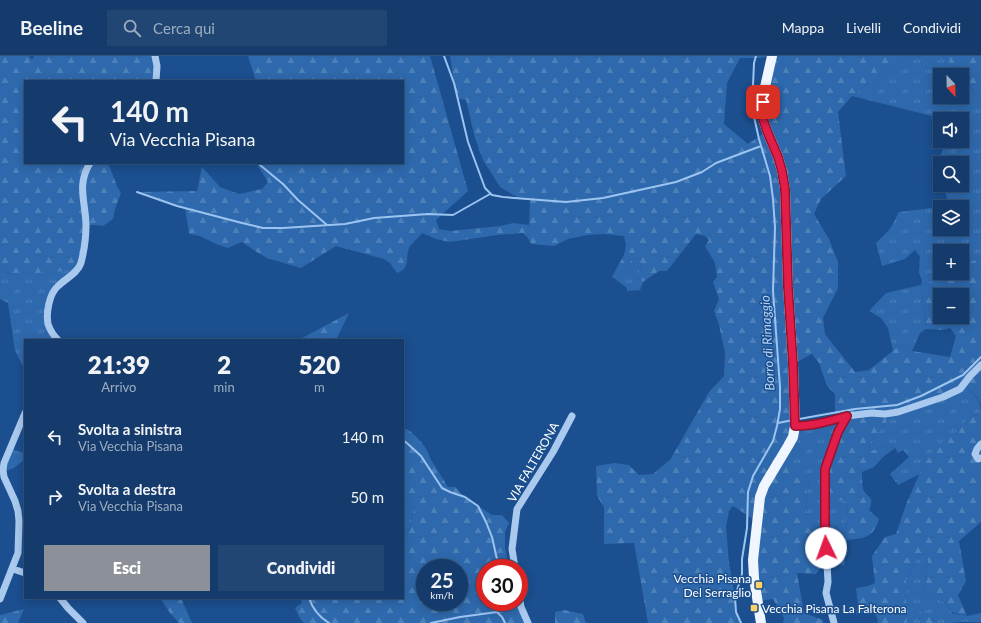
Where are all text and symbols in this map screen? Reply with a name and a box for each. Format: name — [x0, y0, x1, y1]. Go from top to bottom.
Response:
search box — [107, 10, 387, 46]
text: Beeline — [20, 16, 83, 39]
icon: search — [121, 17, 143, 39]
text: Cerca qui — [153, 19, 215, 37]
text: Mappa — [782, 19, 824, 36]
text: Livelli — [846, 19, 881, 36]
text: Condividi — [903, 19, 961, 36]
north arrow — [933, 68, 969, 104]
map controls — [933, 68, 969, 324]
pin — [746, 85, 780, 119]
icon: arrive — [752, 91, 774, 113]
text: 140 m — [110, 94, 189, 128]
icon: left — [44, 96, 96, 148]
button: sound — [933, 112, 969, 148]
text: Via Vecchia Pisana — [110, 128, 256, 150]
button: search — [933, 156, 969, 192]
button: layers — [933, 200, 969, 236]
button: + — [933, 244, 969, 280]
button: − — [933, 288, 969, 324]
water label: Borro di Rimaggio — [756, 295, 777, 391]
text: 21:39 — [88, 350, 150, 379]
text: 2 — [217, 350, 231, 379]
text: 520 — [298, 350, 340, 379]
text: Arrivo — [101, 379, 136, 395]
text: min — [214, 379, 235, 395]
text: m — [314, 379, 325, 395]
street label: VIA FALTERONA — [504, 419, 562, 505]
text: Svolta a sinistra — [78, 420, 182, 438]
icon: left — [44, 426, 66, 448]
text: 140 m — [342, 428, 384, 446]
text: Via Vecchia Pisana — [78, 438, 183, 454]
text: Svolta a destra — [78, 480, 176, 498]
icon: right — [44, 486, 66, 508]
text: 50 m — [350, 488, 384, 506]
text: Via Vecchia Pisana — [78, 498, 183, 514]
position arrow — [805, 527, 847, 569]
button: Esci — [44, 545, 210, 591]
button: Condividi — [218, 545, 384, 591]
speed limit sign: 30 — [476, 559, 528, 611]
text: 25 — [430, 568, 454, 592]
place label: Vecchia Pisana Del Serraglio — [674, 571, 751, 600]
marker: Vecchia Pisana Del Serraglio — [754, 580, 764, 590]
text: km/h — [430, 589, 454, 601]
place label: Vecchia Pisana La Falterona — [762, 601, 907, 616]
marker: Vecchia Pisana La Falterona — [749, 603, 759, 613]

